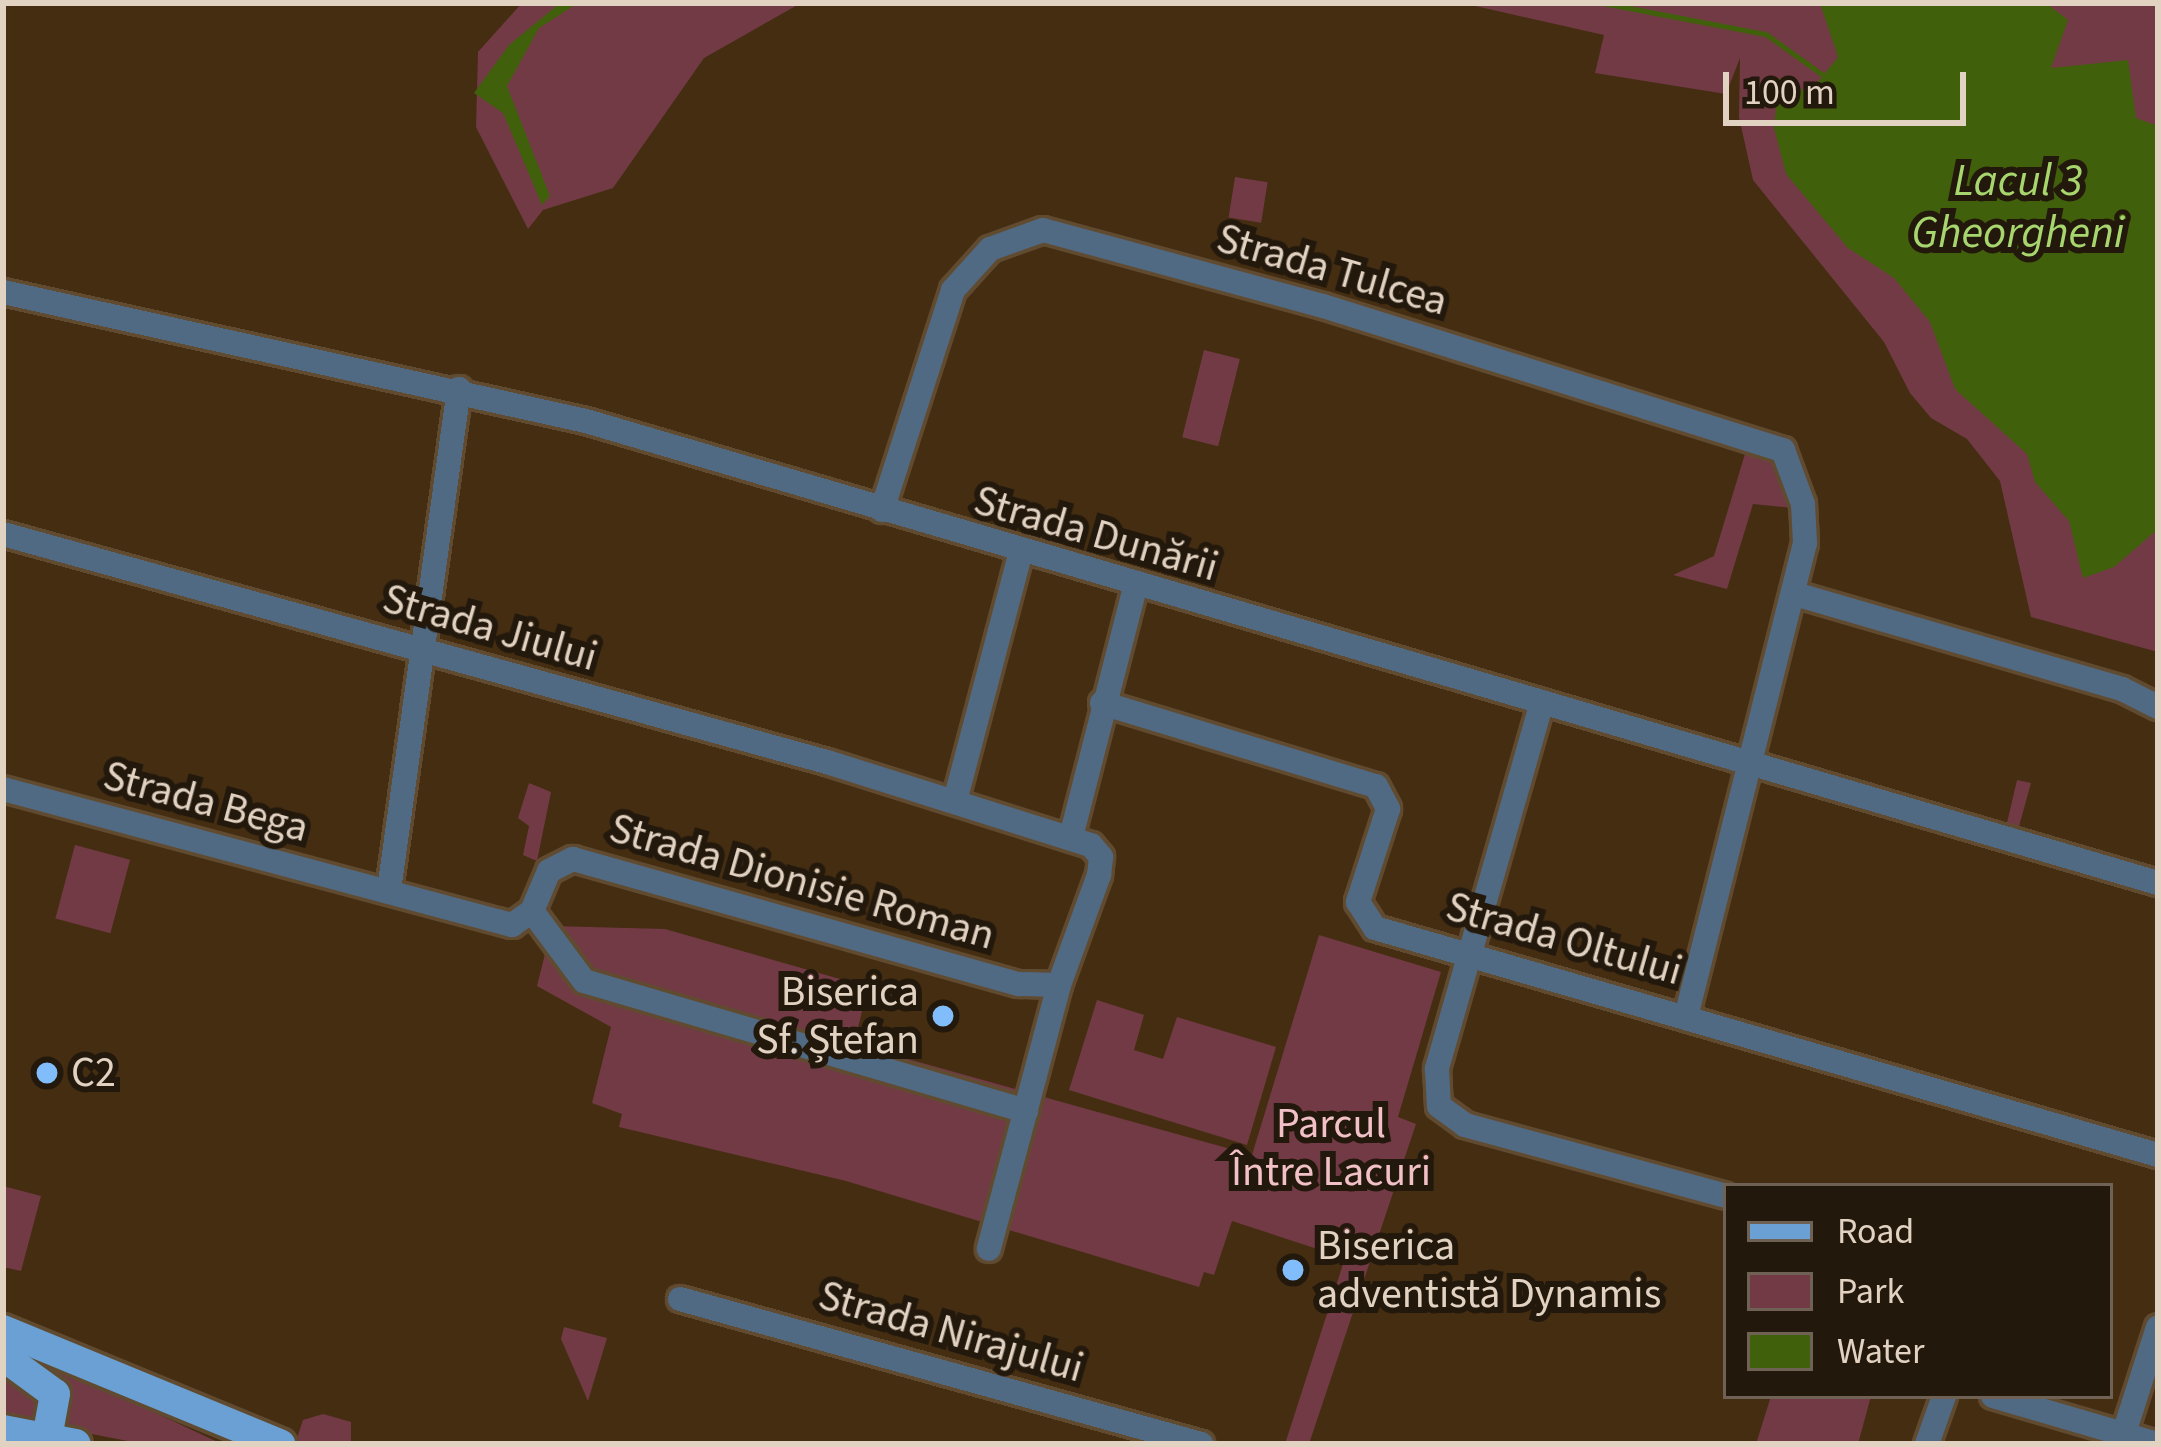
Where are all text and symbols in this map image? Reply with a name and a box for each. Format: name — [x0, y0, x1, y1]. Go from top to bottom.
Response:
scale bar — [1729, 48, 1972, 122]
text: 100 m — [1744, 67, 1835, 118]
water label: Lacul 3 Gheorgheni — [1912, 155, 2124, 261]
street label: Strada Tulcea — [1211, 213, 1453, 327]
street label: Strada Dunării — [968, 475, 1224, 593]
street label: Strada Jiului — [377, 573, 603, 683]
street label: Strada Bega — [98, 750, 314, 854]
street label: Strada Dionisie Roman — [604, 803, 1000, 961]
street label: Strada Oltului — [1440, 881, 1688, 997]
place label: Biserica Sf. Ștefan — [756, 967, 919, 1066]
marker: Biserica Sf. Ștefan — [930, 1003, 956, 1029]
place label: C2 — [71, 1048, 116, 1098]
marker: C2 — [34, 1060, 60, 1086]
park label: Parcul Între Lacuri — [1231, 1099, 1431, 1198]
legend — [1723, 1183, 2113, 1399]
text: Road — [1837, 1206, 1914, 1257]
place label: Biserica adventistă Dynamis — [1317, 1221, 1661, 1320]
marker: Biserica adventistă Dynamis — [1280, 1257, 1306, 1283]
text: Park — [1837, 1266, 1904, 1317]
street label: Strada Nirajului — [813, 1270, 1089, 1394]
text: Water — [1837, 1326, 1924, 1377]

